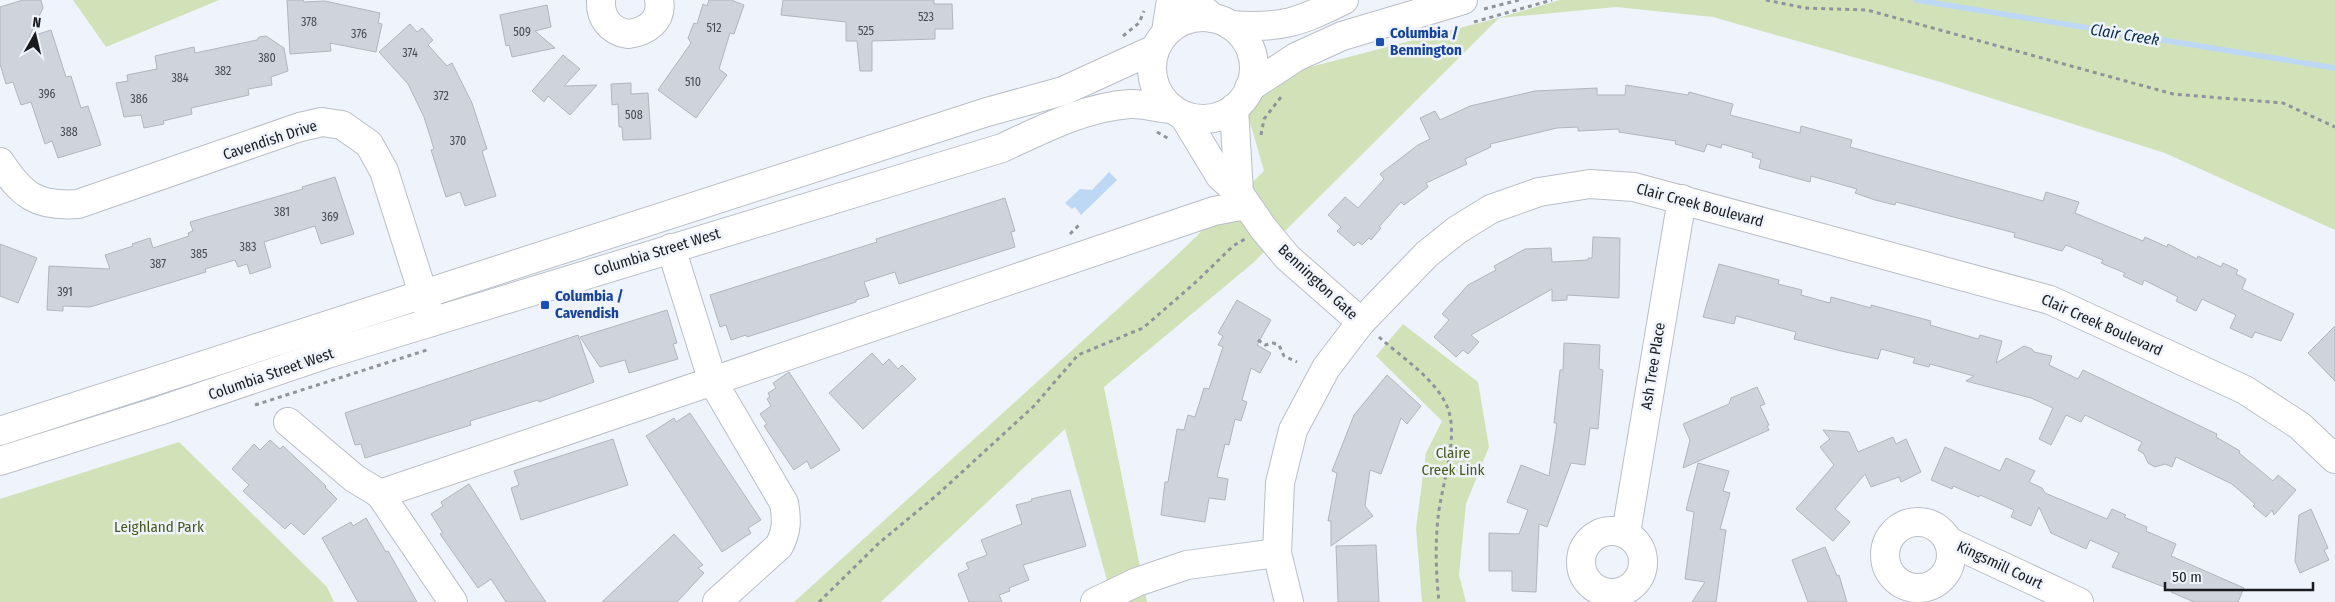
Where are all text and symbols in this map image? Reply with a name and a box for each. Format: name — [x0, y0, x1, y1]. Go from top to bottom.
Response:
north arrow — [10, 10, 60, 60]
house number: 523 — [918, 10, 934, 24]
text: N — [31, 14, 42, 32]
house number: 378 — [301, 15, 317, 29]
water label: Clair Creek — [2089, 20, 2161, 49]
house number: 512 — [707, 21, 721, 35]
house number: 525 — [858, 24, 875, 38]
place label: Columbia / Bennington — [1390, 24, 1462, 59]
house number: 509 — [513, 25, 531, 39]
house number: 376 — [351, 27, 367, 41]
marker: Columbia / Bennington — [1374, 36, 1386, 48]
house number: 374 — [402, 46, 418, 60]
house number: 380 — [258, 51, 276, 65]
house number: 382 — [215, 64, 231, 78]
house number: 384 — [171, 71, 189, 85]
house number: 510 — [685, 75, 701, 89]
house number: 396 — [38, 87, 56, 101]
house number: 372 — [433, 89, 449, 103]
house number: 386 — [130, 92, 148, 106]
house number: 508 — [625, 108, 643, 122]
street label: Cavendish Drive — [221, 116, 319, 164]
house number: 388 — [60, 125, 78, 139]
house number: 370 — [450, 134, 466, 148]
street label: Clair Creek Boulevard — [1635, 179, 1765, 231]
house number: 381 — [274, 205, 290, 219]
house number: 369 — [321, 210, 339, 224]
street label: Columbia Street West — [592, 224, 723, 280]
house number: 383 — [240, 240, 256, 254]
street label: Bennington Gate — [1274, 241, 1362, 323]
house number: 385 — [191, 247, 208, 261]
house number: 387 — [150, 257, 166, 271]
house number: 391 — [57, 285, 73, 299]
place label: Columbia / Cavendish — [555, 287, 624, 322]
street label: Clair Creek Boulevard — [2039, 290, 2165, 360]
marker: Columbia / Cavendish — [539, 299, 551, 311]
street label: Ash Tree Place — [1637, 321, 1669, 411]
street label: Columbia Street West — [206, 344, 336, 404]
park label: Claire Creek Link — [1422, 444, 1484, 479]
park label: Leighland Park — [114, 518, 204, 536]
street label: Kingsmill Court — [1954, 537, 2046, 593]
scale bar — [2165, 560, 2312, 592]
text: 50 m — [2172, 568, 2202, 586]

